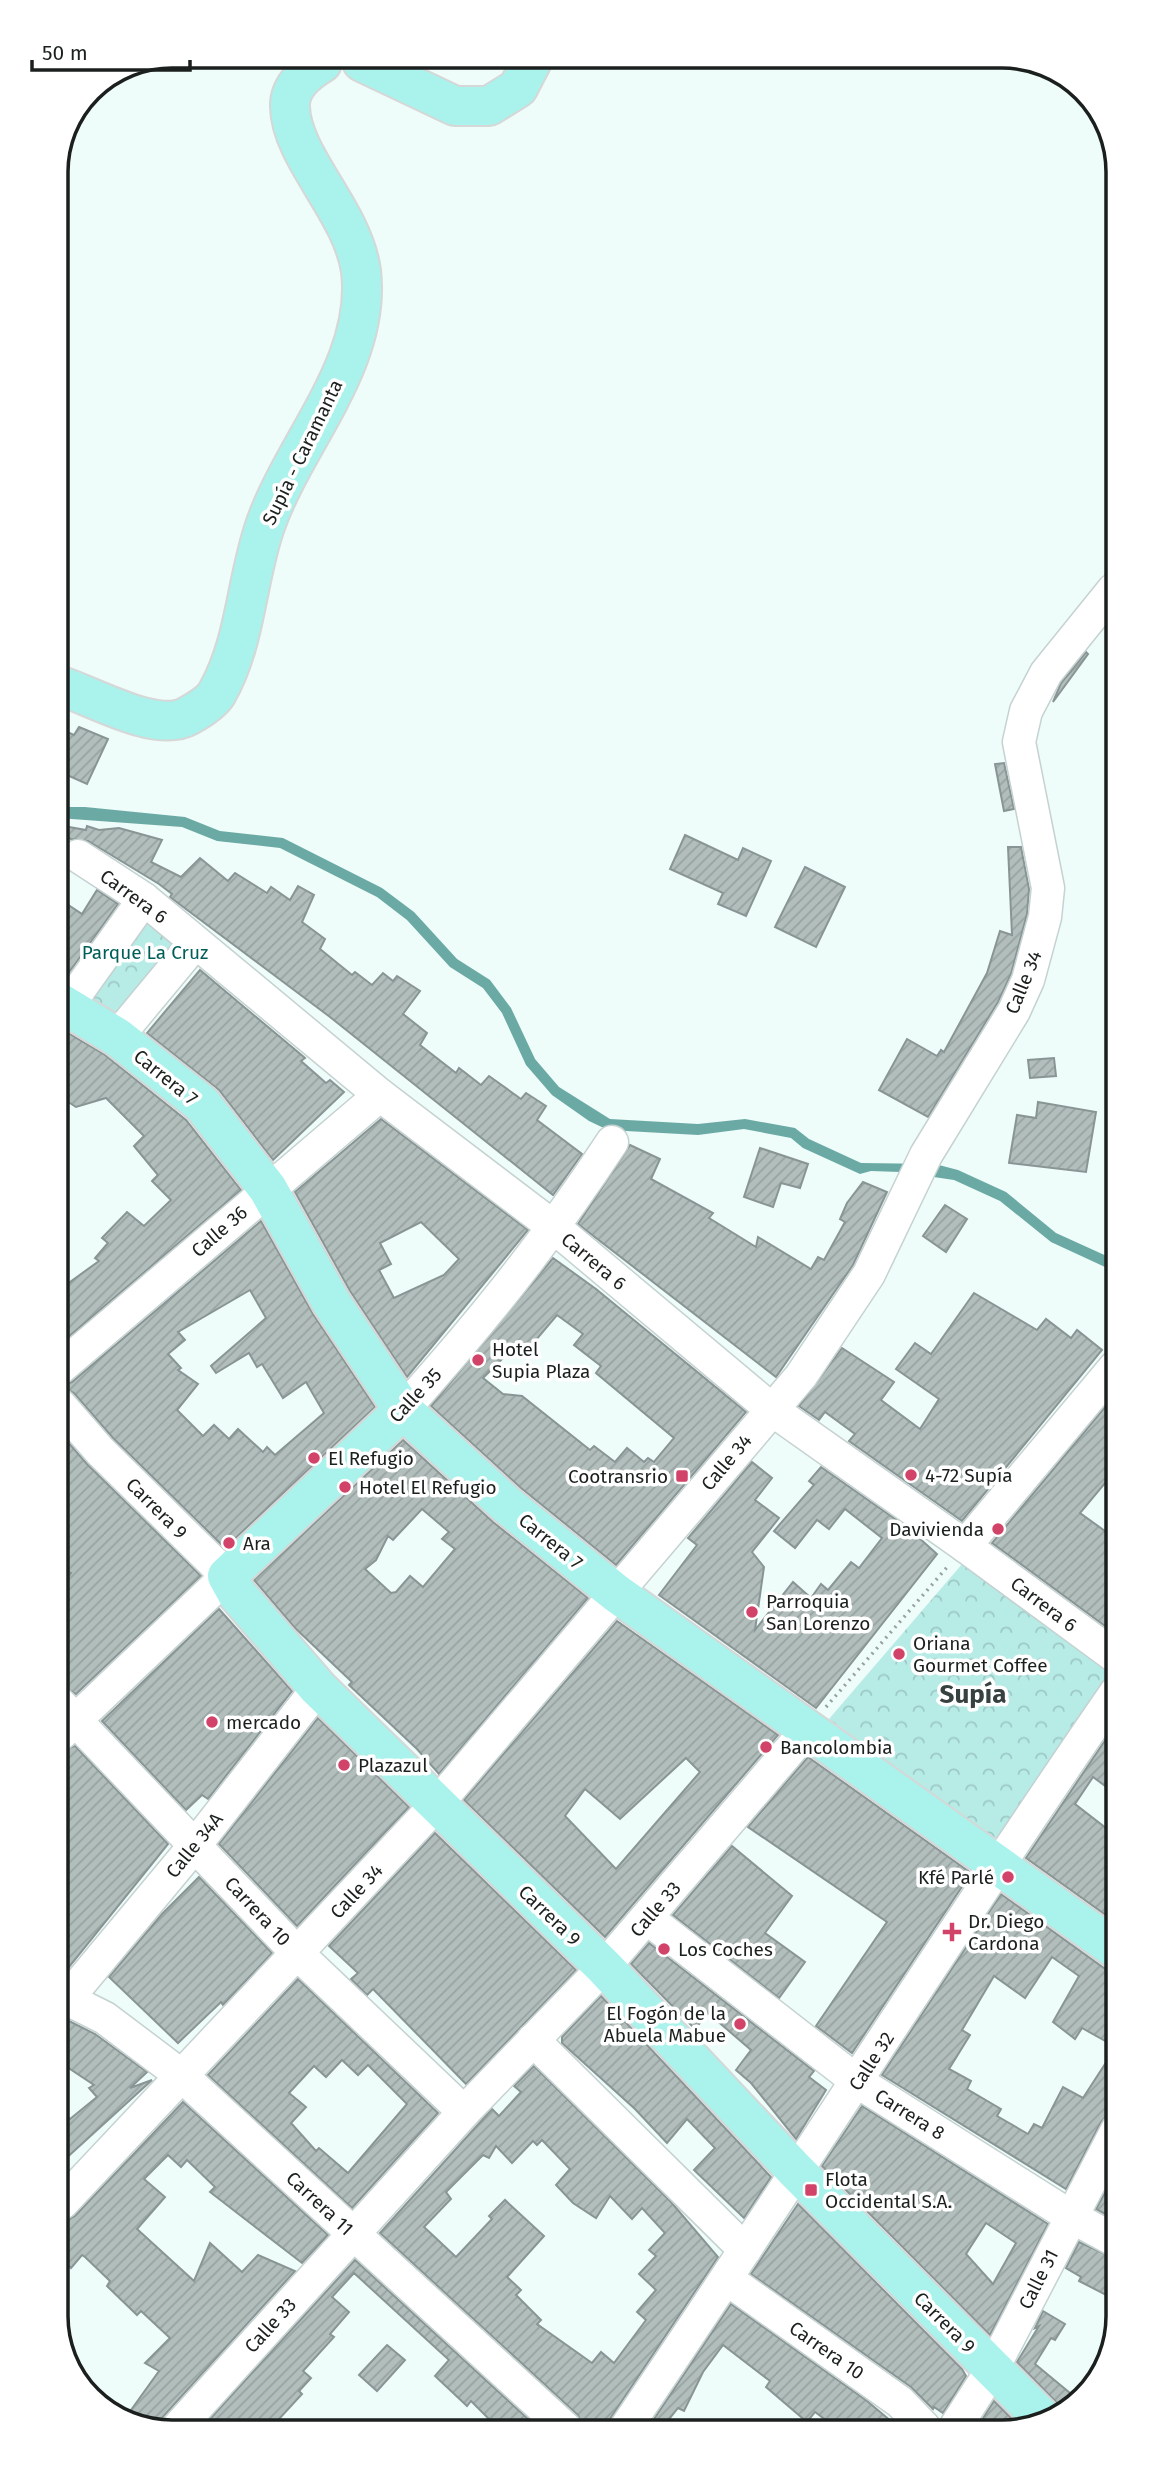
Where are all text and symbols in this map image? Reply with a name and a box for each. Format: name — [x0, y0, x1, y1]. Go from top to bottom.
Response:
scale bar — [32, 28, 189, 72]
text: 50 m — [42, 40, 88, 66]
street label: Supía - Caramanta — [257, 376, 348, 529]
street label: Carrera 6 — [96, 864, 172, 928]
park label: Parque La Cruz — [82, 941, 208, 964]
street label: Calle 34 — [1000, 947, 1047, 1017]
street label: Carrera 7 — [129, 1045, 202, 1110]
street label: Calle 36 — [187, 1201, 252, 1262]
street label: Carrera 6 — [557, 1228, 631, 1295]
place label: Hotel Supia Plaza — [492, 1338, 590, 1383]
marker: Hotel Supia Plaza — [470, 1352, 486, 1368]
street label: Calle 35 — [384, 1363, 446, 1427]
street label: Calle 34 — [696, 1429, 757, 1495]
place label: El Refugio — [328, 1447, 414, 1470]
marker: El Refugio — [306, 1450, 322, 1466]
place label: 4-72 Supía — [925, 1464, 1013, 1487]
place label: Cootransrio — [568, 1465, 668, 1488]
marker: 4-72 Supía — [903, 1467, 919, 1483]
marker: Cootransrio — [674, 1468, 690, 1484]
street label: Carrera 9 — [121, 1473, 192, 1544]
place label: Hotel El Refugio — [359, 1476, 497, 1499]
marker: Hotel El Refugio — [337, 1479, 353, 1495]
street label: Carrera 7 — [514, 1509, 587, 1574]
place label: Davivienda — [889, 1518, 984, 1541]
marker: Davivienda — [990, 1521, 1006, 1537]
place label: Ara — [243, 1532, 271, 1555]
marker: Ara — [221, 1535, 237, 1551]
street label: Carrera 6 — [1006, 1572, 1082, 1637]
place label: Parroquia San Lorenzo — [766, 1590, 870, 1635]
marker: Parroquia San Lorenzo — [744, 1604, 760, 1620]
place label: Oriana Gourmet Coffee — [913, 1632, 1048, 1677]
marker: Oriana Gourmet Coffee — [891, 1646, 907, 1662]
district label: Supía — [940, 1679, 1006, 1710]
place label: mercado — [226, 1711, 301, 1734]
marker: mercado — [204, 1714, 220, 1730]
place label: Bancolombia — [780, 1736, 893, 1759]
marker: Bancolombia — [758, 1739, 774, 1755]
place label: Plazazul — [358, 1754, 428, 1777]
marker: Plazazul — [336, 1757, 352, 1773]
street label: Calle 34A — [161, 1808, 228, 1883]
street label: Calle 34 — [325, 1859, 387, 1924]
place label: Kfé Parlé — [918, 1866, 994, 1889]
marker: Kfé Parlé — [1000, 1869, 1016, 1885]
street label: Carrera 10 — [220, 1872, 295, 1951]
street label: Calle 33 — [625, 1877, 686, 1942]
street label: Carrera 9 — [514, 1880, 585, 1950]
place label: Dr. Diego Cardona — [968, 1910, 1044, 1955]
marker: Dr. Diego Cardona — [942, 1922, 962, 1942]
place label: Los Coches — [678, 1938, 773, 1961]
marker: Los Coches — [656, 1941, 672, 1957]
place label: El Fogón de la Abuela Mabue — [604, 2002, 726, 2047]
marker: El Fogón de la Abuela Mabue — [732, 2016, 748, 2032]
street label: Calle 32 — [844, 2027, 899, 2095]
street label: Carrera 8 — [871, 2084, 949, 2145]
street label: Carrera 11 — [281, 2166, 358, 2240]
place label: Flota Occidental S.A. — [825, 2168, 952, 2213]
marker: Flota Occidental S.A. — [803, 2182, 819, 2198]
street label: Calle 31 — [1014, 2245, 1063, 2313]
street label: Carrera 9 — [909, 2287, 980, 2358]
street label: Calle 33 — [240, 2293, 301, 2358]
street label: Carrera 10 — [785, 2316, 869, 2385]

